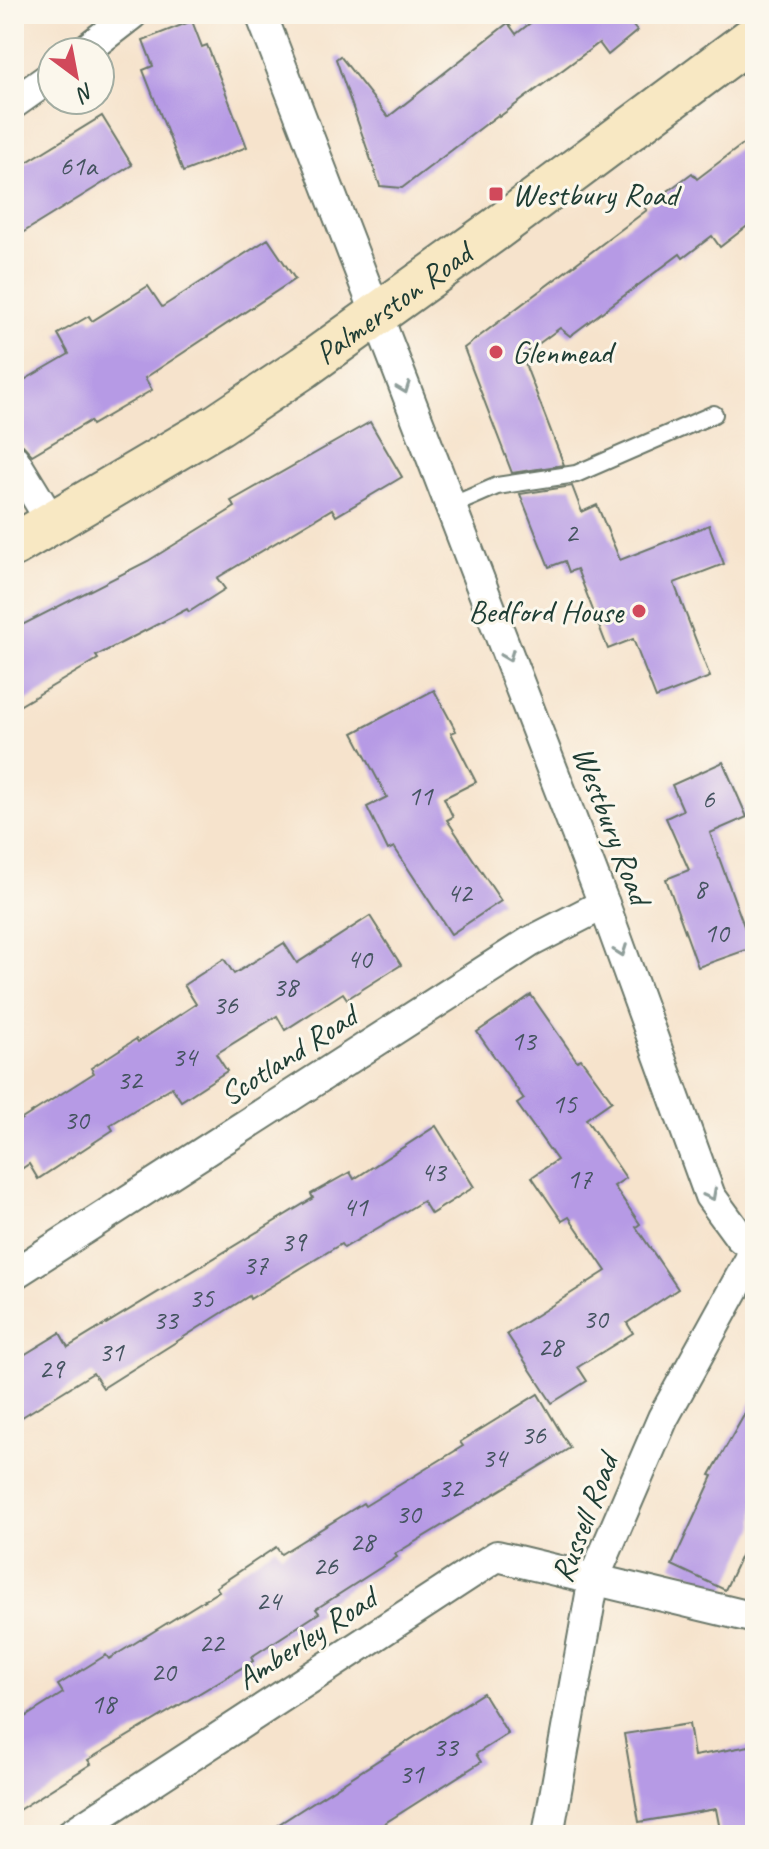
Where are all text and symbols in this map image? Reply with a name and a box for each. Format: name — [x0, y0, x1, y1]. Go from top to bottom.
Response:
north arrow — [36, 36, 116, 116]
text: N — [70, 77, 99, 109]
house number: 61a — [59, 148, 98, 183]
place label: Westbury Road — [512, 174, 682, 215]
marker: Westbury Road — [487, 185, 505, 203]
street label: Palmerston Road — [307, 231, 483, 374]
place label: Glenmead — [512, 332, 617, 373]
marker: Glenmead — [487, 343, 505, 361]
one-way arrow — [395, 380, 411, 394]
house number: 2 — [565, 515, 580, 550]
place label: Bedford House — [468, 591, 626, 632]
marker: Bedford House — [630, 602, 648, 620]
one-way arrow — [499, 648, 515, 662]
street label: Westbury Road — [563, 740, 662, 914]
house number: 11 — [407, 778, 434, 813]
house number: 6 — [702, 781, 716, 816]
house number: 8 — [694, 871, 709, 906]
house number: 42 — [446, 875, 474, 910]
house number: 10 — [703, 915, 731, 950]
house number: 40 — [346, 941, 374, 976]
one-way arrow — [611, 943, 628, 957]
house number: 38 — [272, 969, 300, 1004]
house number: 36 — [212, 987, 239, 1022]
street label: Scotland Road — [212, 993, 368, 1115]
house number: 13 — [510, 1023, 538, 1058]
house number: 34 — [171, 1039, 199, 1074]
house number: 32 — [116, 1062, 144, 1097]
house number: 15 — [551, 1086, 578, 1121]
house number: 30 — [63, 1102, 91, 1137]
house number: 43 — [420, 1154, 448, 1189]
house number: 17 — [566, 1161, 593, 1196]
one-way arrow — [702, 1187, 717, 1201]
house number: 41 — [342, 1189, 369, 1224]
house number: 39 — [280, 1224, 308, 1259]
house number: 37 — [242, 1247, 269, 1282]
house number: 35 — [188, 1280, 215, 1315]
house number: 30 — [582, 1301, 610, 1336]
house number: 33 — [152, 1302, 180, 1337]
house number: 28 — [537, 1329, 565, 1364]
house number: 31 — [98, 1334, 125, 1369]
house number: 29 — [38, 1351, 66, 1386]
house number: 36 — [520, 1417, 547, 1452]
house number: 34 — [481, 1440, 509, 1475]
street label: Russell Road — [541, 1443, 629, 1588]
house number: 32 — [437, 1470, 465, 1505]
house number: 30 — [395, 1496, 423, 1531]
house number: 28 — [349, 1524, 377, 1559]
house number: 26 — [312, 1548, 339, 1583]
street label: Amberley Road — [228, 1576, 388, 1699]
house number: 24 — [255, 1583, 283, 1618]
house number: 22 — [198, 1625, 226, 1660]
house number: 20 — [150, 1654, 178, 1689]
house number: 18 — [90, 1686, 118, 1721]
house number: 33 — [432, 1729, 460, 1764]
house number: 31 — [398, 1756, 425, 1791]

